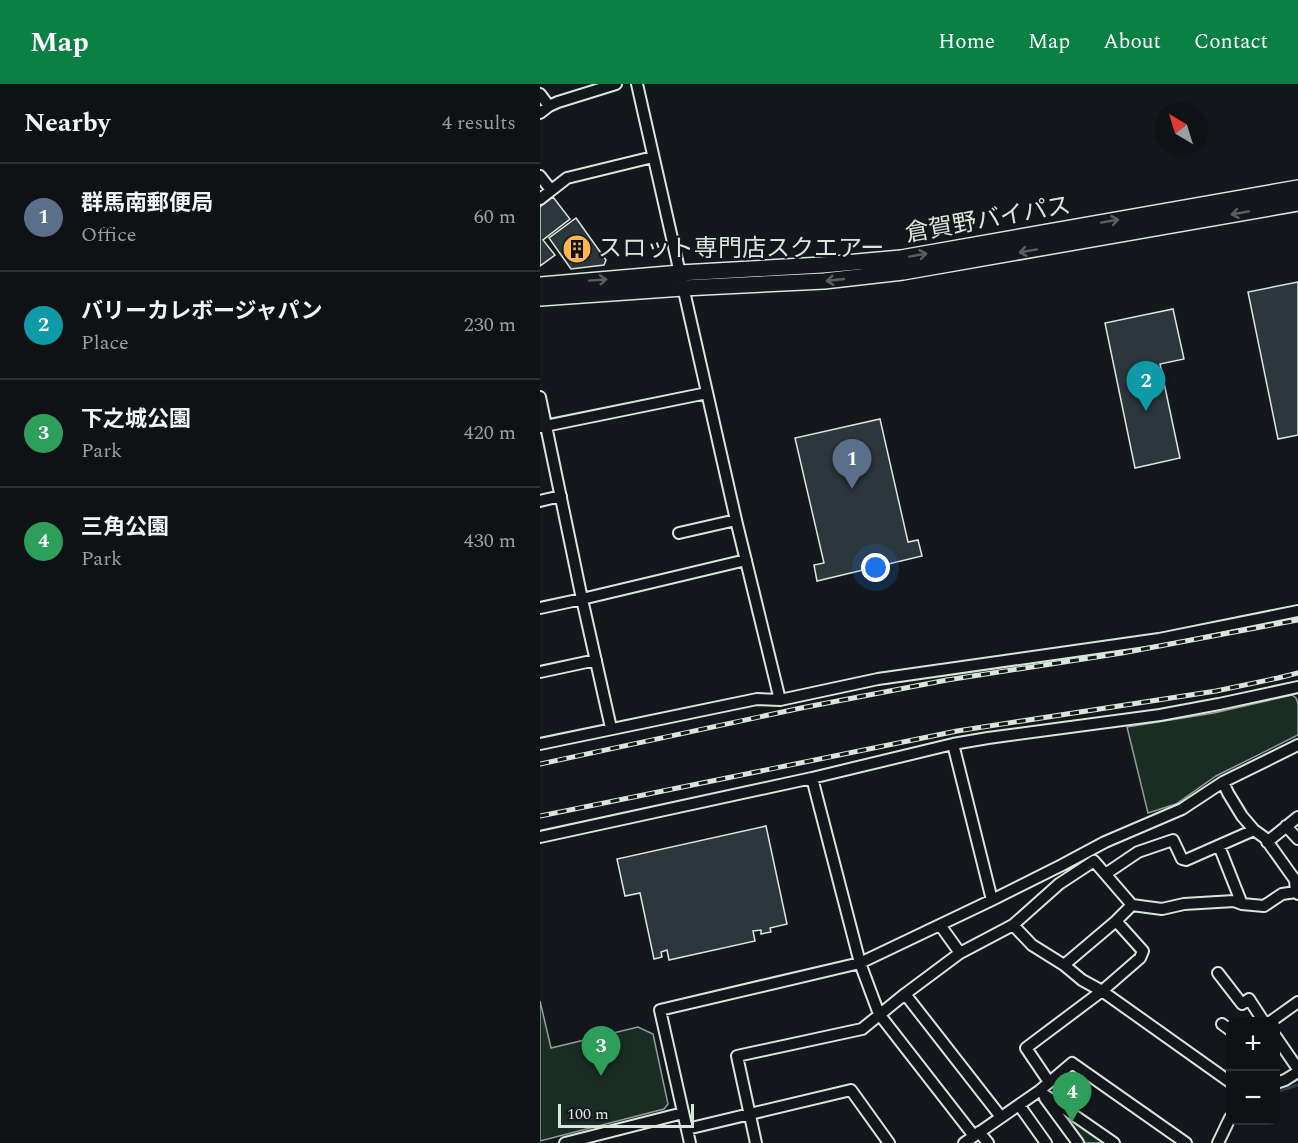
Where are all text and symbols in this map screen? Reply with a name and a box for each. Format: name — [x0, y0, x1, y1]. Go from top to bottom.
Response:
text: Map — [30, 21, 89, 64]
text: Home — [938, 26, 995, 58]
text: Map — [1028, 26, 1070, 58]
text: About — [1103, 26, 1161, 58]
text: Contact — [1194, 26, 1268, 58]
north arrow — [1154, 102, 1208, 156]
text: Nearby — [24, 103, 110, 143]
text: 4 results — [442, 108, 516, 138]
text: 群馬南郵便局 — [81, 187, 213, 220]
street label: 倉賀野バイパス — [902, 188, 1074, 252]
text: 1 — [38, 202, 49, 232]
text: 60 m — [474, 202, 516, 232]
one-way arrow — [1231, 208, 1251, 219]
one-way arrow — [1100, 215, 1120, 226]
text: Office — [81, 220, 137, 250]
place label: スロット専門店スクエアー — [598, 231, 885, 267]
building icon: スロット専門店スクエアー — [561, 233, 593, 265]
one-way arrow — [1018, 245, 1038, 256]
one-way arrow — [908, 249, 928, 260]
one-way arrow — [588, 274, 608, 285]
one-way arrow — [825, 274, 845, 285]
text: バリーカレボージャパン — [81, 295, 323, 328]
text: 2 — [38, 310, 49, 340]
text: 230 m — [464, 310, 516, 340]
text: Place — [81, 328, 129, 358]
pin: 2 — [1126, 362, 1166, 411]
text: 下之城公園 — [81, 403, 191, 436]
text: 3 — [38, 418, 49, 448]
text: 420 m — [464, 418, 516, 448]
text: Park — [81, 436, 122, 466]
pin: 1 — [832, 440, 872, 489]
text: 三角公園 — [81, 511, 169, 544]
text: 4 — [38, 526, 49, 556]
text: 430 m — [464, 526, 516, 556]
text: Park — [81, 544, 122, 574]
your location — [861, 553, 890, 582]
map controls — [1226, 1017, 1280, 1125]
button: + — [1226, 1017, 1280, 1071]
pin: 3 — [582, 1026, 620, 1076]
button: − — [1226, 1071, 1280, 1125]
pin: 4 — [1052, 1072, 1092, 1122]
scale bar — [558, 1101, 694, 1128]
text: 100 m — [567, 1102, 609, 1126]

